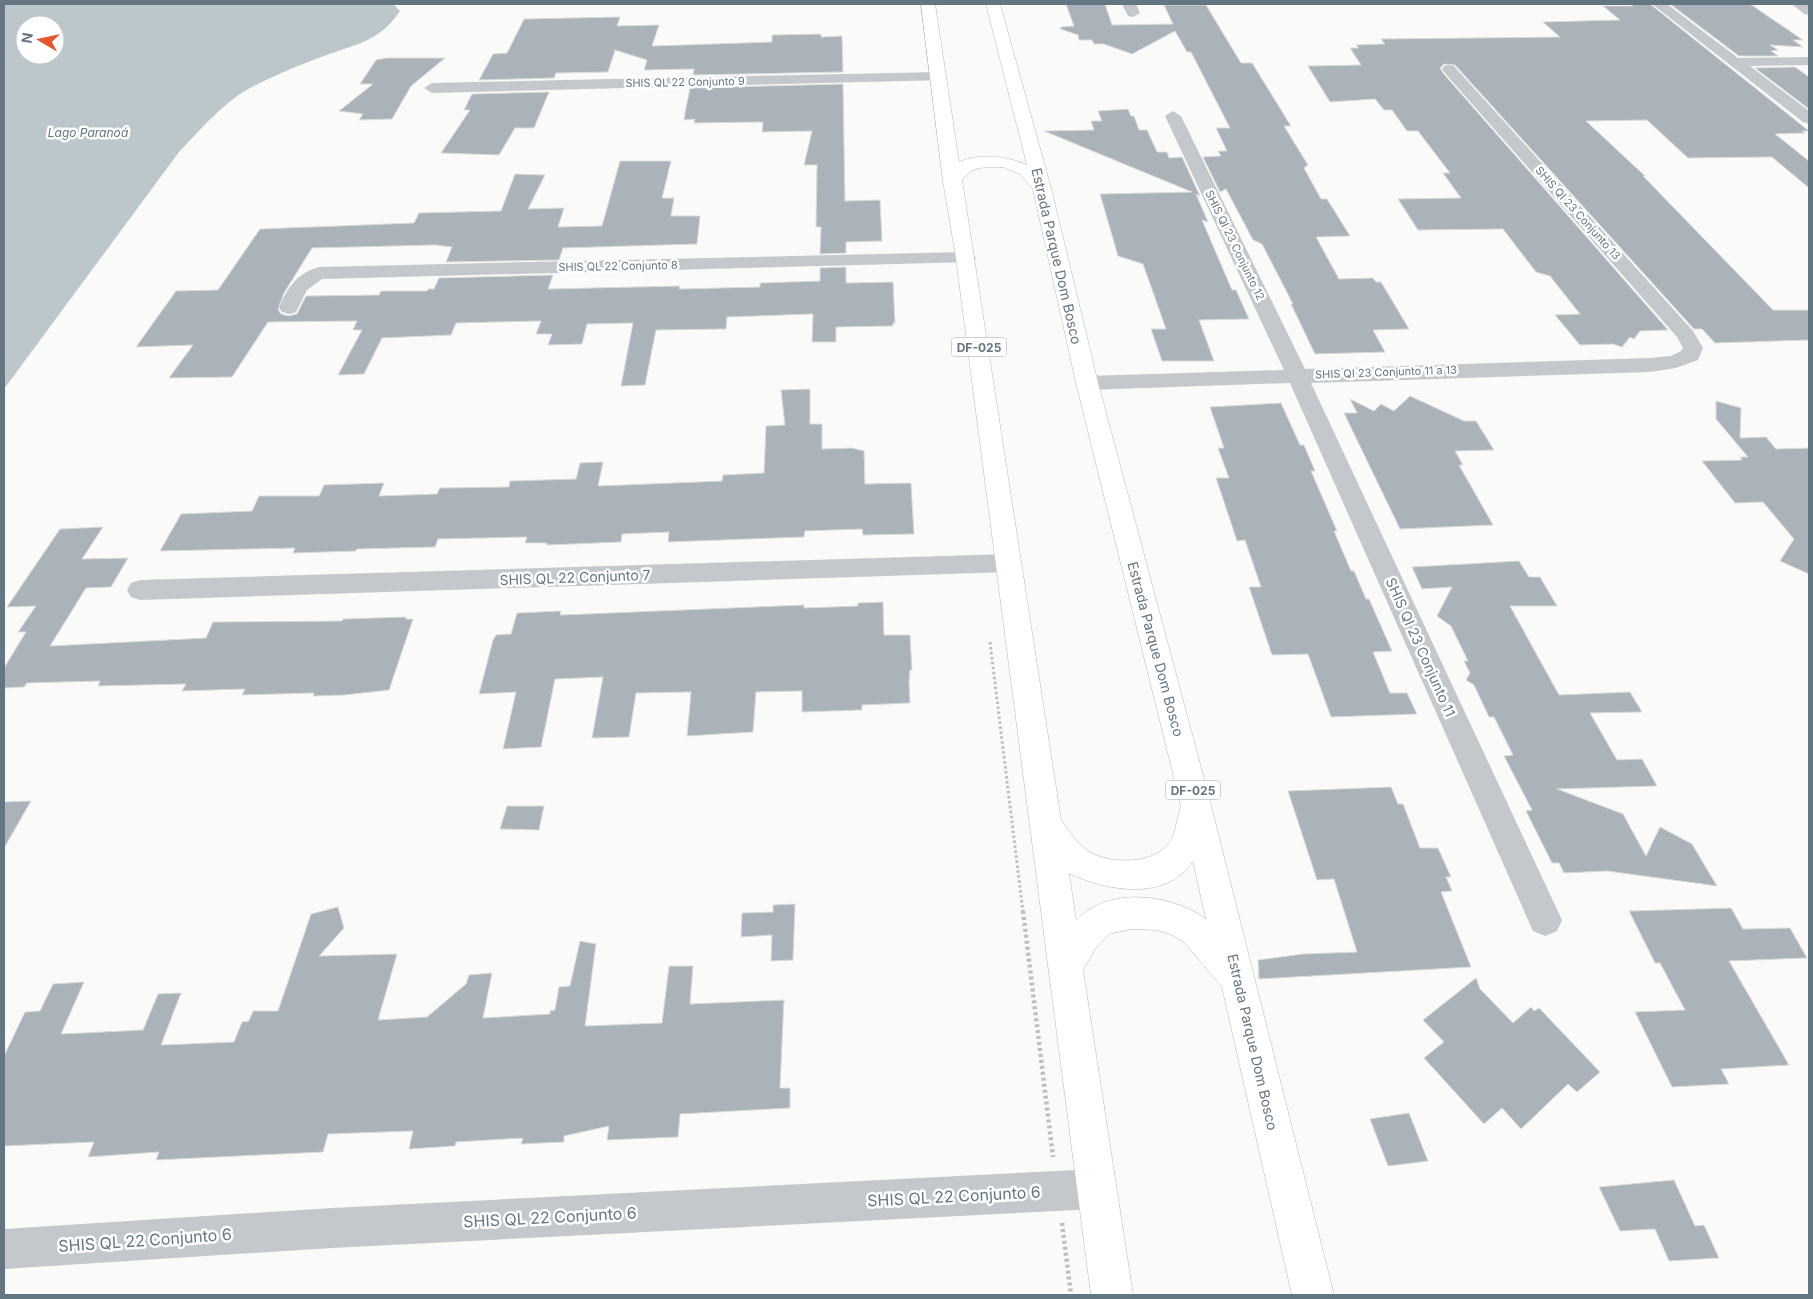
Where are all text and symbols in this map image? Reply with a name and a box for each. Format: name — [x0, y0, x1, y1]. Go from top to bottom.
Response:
north arrow — [15, 15, 65, 65]
text: N — [17, 31, 36, 44]
street label: SHIS QL 22 Conjunto 9 — [625, 74, 745, 90]
water label: Lago Paranoá — [48, 125, 128, 140]
street label: SHIS QI 23 Conjunto 13 — [1532, 163, 1624, 263]
street label: Estrada Parque Dom Bosco — [1028, 166, 1086, 346]
street label: SHIS QI 23 Conjunto 12 — [1202, 188, 1268, 302]
street label: SHIS QL 22 Conjunto 8 — [558, 258, 678, 274]
road number: DF-025 — [952, 338, 1006, 357]
street label: SHIS QI 23 Conjunto 11 a 13 — [1315, 363, 1457, 381]
street label: Estrada Parque Dom Bosco — [1124, 560, 1188, 738]
street label: SHIS QL 22 Conjunto 7 — [499, 566, 651, 588]
street label: SHIS QI 23 Conjunto 11 — [1383, 575, 1459, 719]
road number: DF-025 — [1166, 780, 1220, 800]
street label: Estrada Parque Dom Bosco — [1224, 952, 1282, 1132]
street label: SHIS QL 22 Conjunto 6 — [867, 1181, 1041, 1211]
street label: SHIS QL 22 Conjunto 6 — [463, 1202, 637, 1232]
street label: SHIS QL 22 Conjunto 6 — [58, 1224, 232, 1256]

